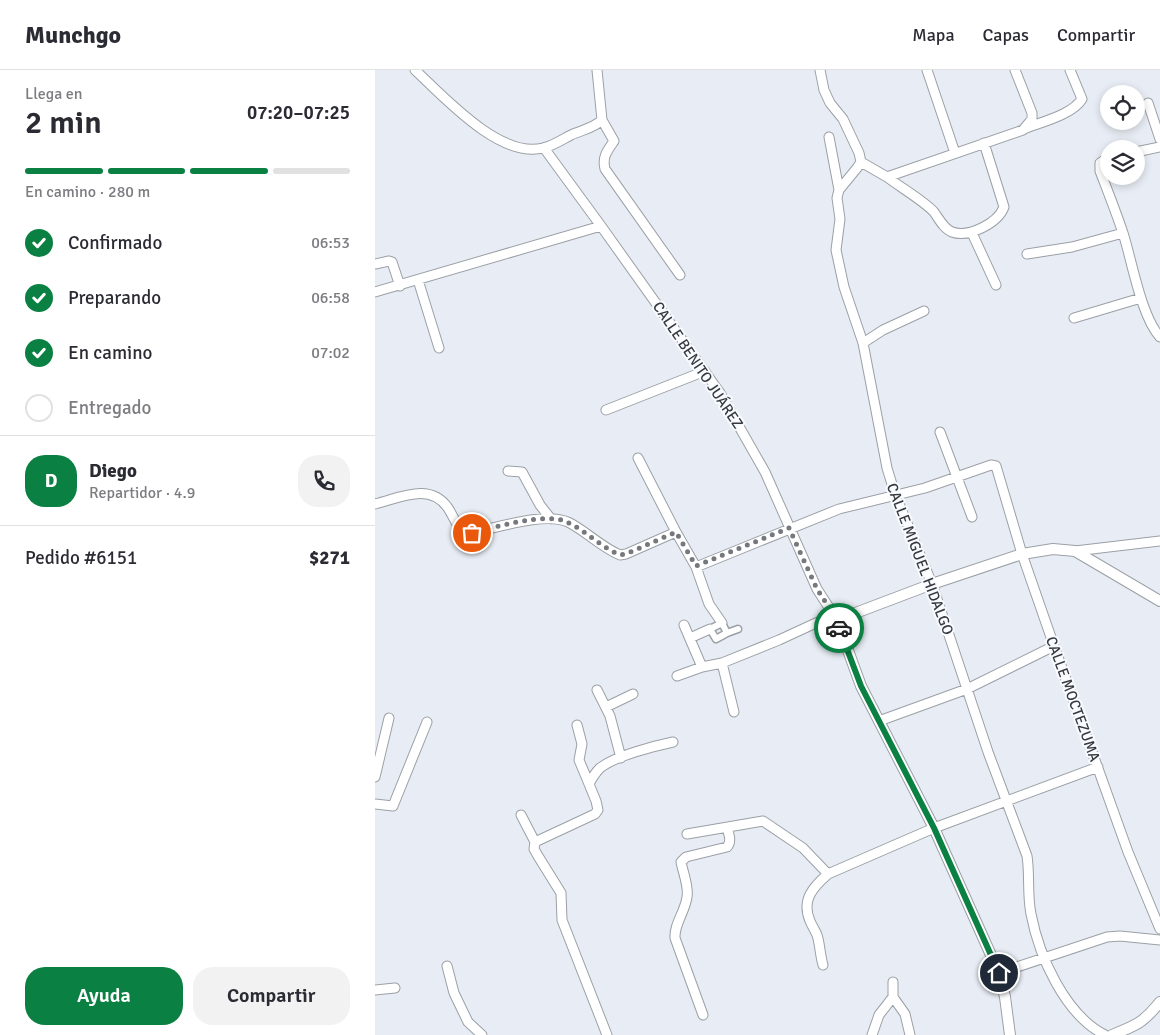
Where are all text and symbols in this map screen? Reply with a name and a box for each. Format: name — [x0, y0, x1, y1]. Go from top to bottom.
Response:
text: Munchgo — [25, 20, 121, 50]
text: Mapa — [912, 24, 955, 46]
text: Capas — [983, 24, 1029, 46]
text: Compartir — [1057, 24, 1135, 46]
text: Llega en — [25, 84, 83, 104]
map controls — [1100, 85, 1145, 185]
button: locate — [1100, 85, 1145, 130]
text: 07:20–07:25 — [247, 101, 350, 125]
text: 2 min — [25, 103, 102, 142]
button: layers — [1100, 140, 1145, 185]
text: En camino · 280 m — [25, 182, 150, 202]
icon: check — [25, 229, 53, 257]
text: Confirmado — [68, 231, 162, 255]
text: 06:53 — [311, 233, 350, 253]
icon: check — [25, 284, 53, 312]
text: Preparando — [68, 286, 161, 310]
text: 06:58 — [311, 288, 350, 308]
street label: CALLE BENITO JUÁREZ — [649, 298, 748, 432]
icon: check — [25, 339, 53, 367]
text: En camino — [68, 341, 152, 365]
text: 07:02 — [311, 343, 350, 363]
text: Entregado — [68, 396, 151, 420]
button: phone — [298, 455, 350, 507]
text: Diego — [89, 459, 137, 483]
text: D — [45, 469, 57, 493]
street label: CALLE MIGUEL HIDALGO — [883, 481, 957, 638]
text: Repartidor · 4.9 — [89, 483, 195, 503]
pin — [451, 512, 493, 554]
icon: bag — [458, 519, 486, 547]
text: Pedido #6151 — [25, 546, 137, 570]
text: $271 — [309, 546, 350, 570]
courier — [814, 603, 864, 653]
icon: car — [825, 614, 853, 642]
street label: CALLE MOCTEZUMA — [1042, 634, 1104, 764]
pin — [978, 952, 1020, 994]
icon: home — [985, 959, 1013, 987]
button: Ayuda — [25, 967, 183, 1025]
button: Compartir — [193, 967, 350, 1025]

